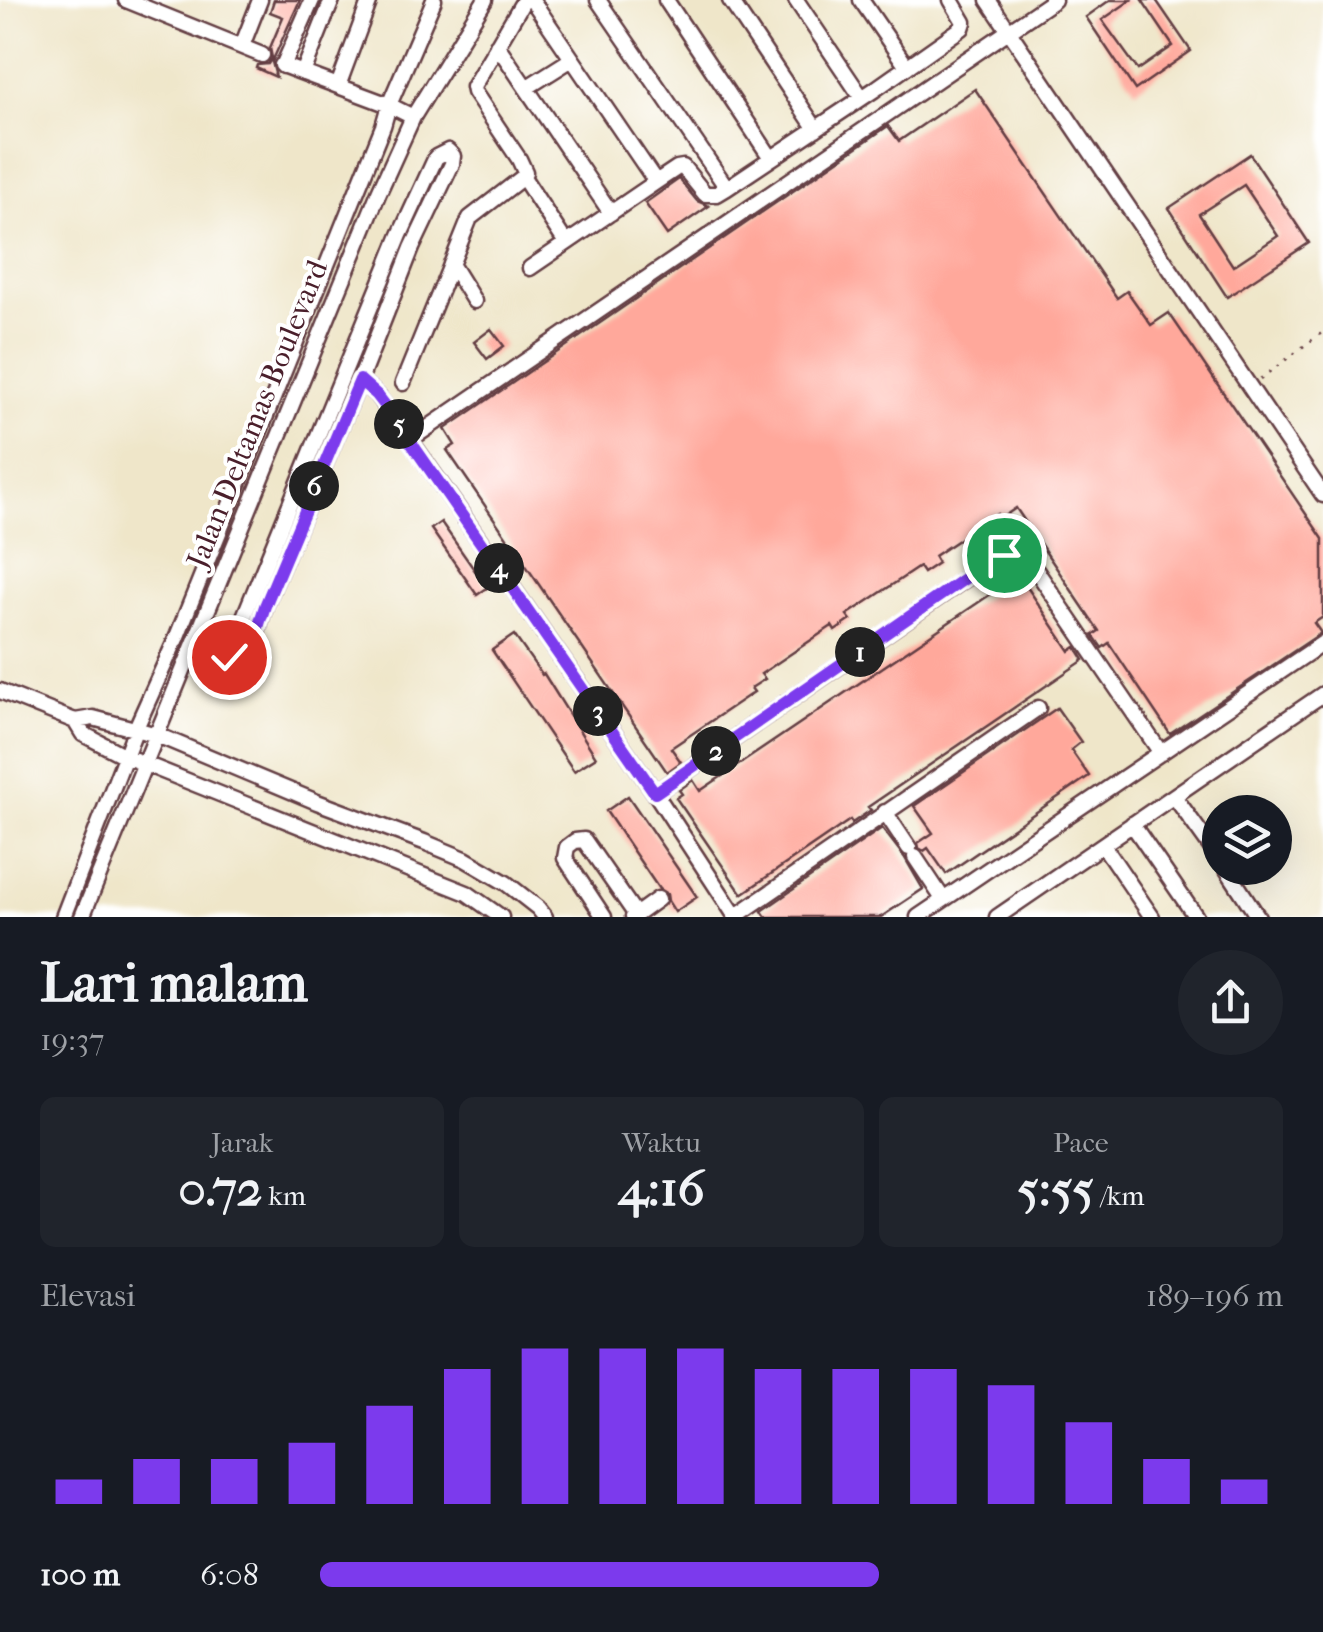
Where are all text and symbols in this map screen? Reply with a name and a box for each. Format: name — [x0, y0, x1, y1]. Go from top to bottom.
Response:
street label: Jalan Deltamas Boulevard — [179, 255, 335, 575]
pin: 5 — [374, 399, 424, 449]
text: 5 — [393, 407, 405, 440]
pin: 6 — [289, 461, 339, 511]
text: 6 — [306, 469, 322, 502]
pin — [962, 513, 1047, 598]
icon: arrive — [977, 528, 1032, 583]
pin: 4 — [474, 543, 524, 593]
text: 4 — [491, 551, 507, 584]
pin — [187, 615, 272, 700]
pin: 1 — [835, 627, 885, 677]
icon: check — [202, 630, 257, 685]
text: 1 — [855, 635, 865, 668]
pin: 3 — [573, 686, 623, 736]
text: 3 — [592, 694, 604, 727]
pin: 2 — [691, 726, 741, 776]
text: 2 — [709, 734, 723, 767]
map controls — [1202, 795, 1292, 885]
button: layers — [1202, 795, 1292, 885]
button: share — [1178, 950, 1283, 1055]
text: Lari malam — [40, 951, 308, 1015]
text: 19:37 — [40, 1021, 105, 1058]
text: Jarak — [211, 1126, 273, 1159]
text: Waktu — [622, 1126, 701, 1159]
text: Pace — [1053, 1126, 1109, 1159]
text: 0.72 — [178, 1159, 262, 1218]
text: 4:16 — [618, 1159, 705, 1218]
text: 5:55 — [1017, 1159, 1094, 1218]
text: km — [262, 1179, 306, 1212]
text: /km — [1094, 1179, 1144, 1212]
text: Elevasi — [40, 1277, 135, 1314]
text: 189–196 m — [1146, 1277, 1283, 1314]
text: 100 m — [40, 1556, 120, 1593]
text: 6:08 — [200, 1556, 259, 1593]

